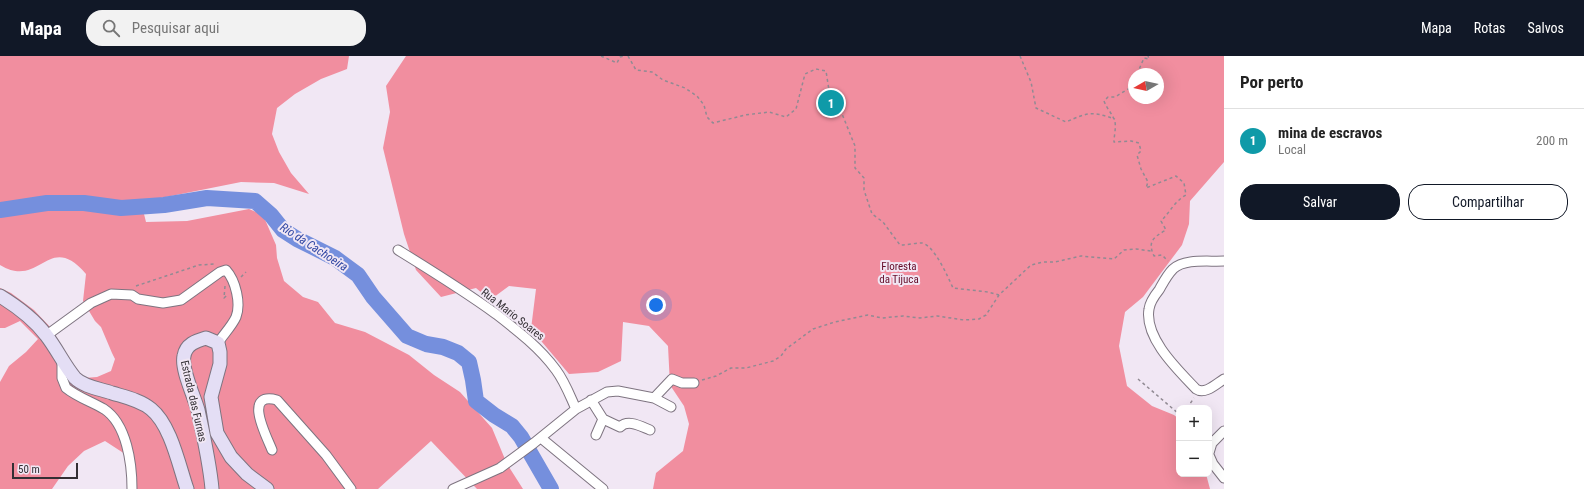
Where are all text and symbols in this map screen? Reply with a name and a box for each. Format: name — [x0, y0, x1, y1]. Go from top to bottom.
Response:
search box — [86, 10, 366, 46]
text: Mapa — [20, 17, 62, 40]
icon: search — [100, 17, 122, 39]
text: Pesquisar aqui — [132, 19, 219, 37]
text: Mapa — [1421, 20, 1452, 36]
text: Rotas — [1474, 20, 1506, 36]
text: Salvos — [1528, 20, 1564, 36]
north arrow — [1128, 68, 1164, 104]
text: Por perto — [1240, 72, 1304, 92]
pin: 1 — [818, 88, 844, 118]
text: mina de escravos — [1278, 124, 1382, 142]
text: 1 — [1250, 133, 1256, 148]
text: 200 m — [1536, 133, 1568, 148]
text: Local — [1278, 142, 1306, 157]
button: Salvar — [1240, 184, 1400, 220]
button: Compartilhar — [1408, 184, 1568, 220]
water label: Rio da Cachoeira — [278, 220, 350, 274]
park label: Floresta da Tijuca — [879, 260, 919, 286]
street label: Rua Mario Soares — [479, 286, 547, 343]
your location — [646, 295, 666, 315]
street label: Estrada das Furnas — [178, 359, 209, 443]
map controls — [1176, 405, 1212, 477]
button: + — [1176, 405, 1212, 441]
button: − — [1176, 441, 1212, 477]
scale bar — [12, 461, 78, 480]
text: 50 m — [18, 463, 40, 476]

